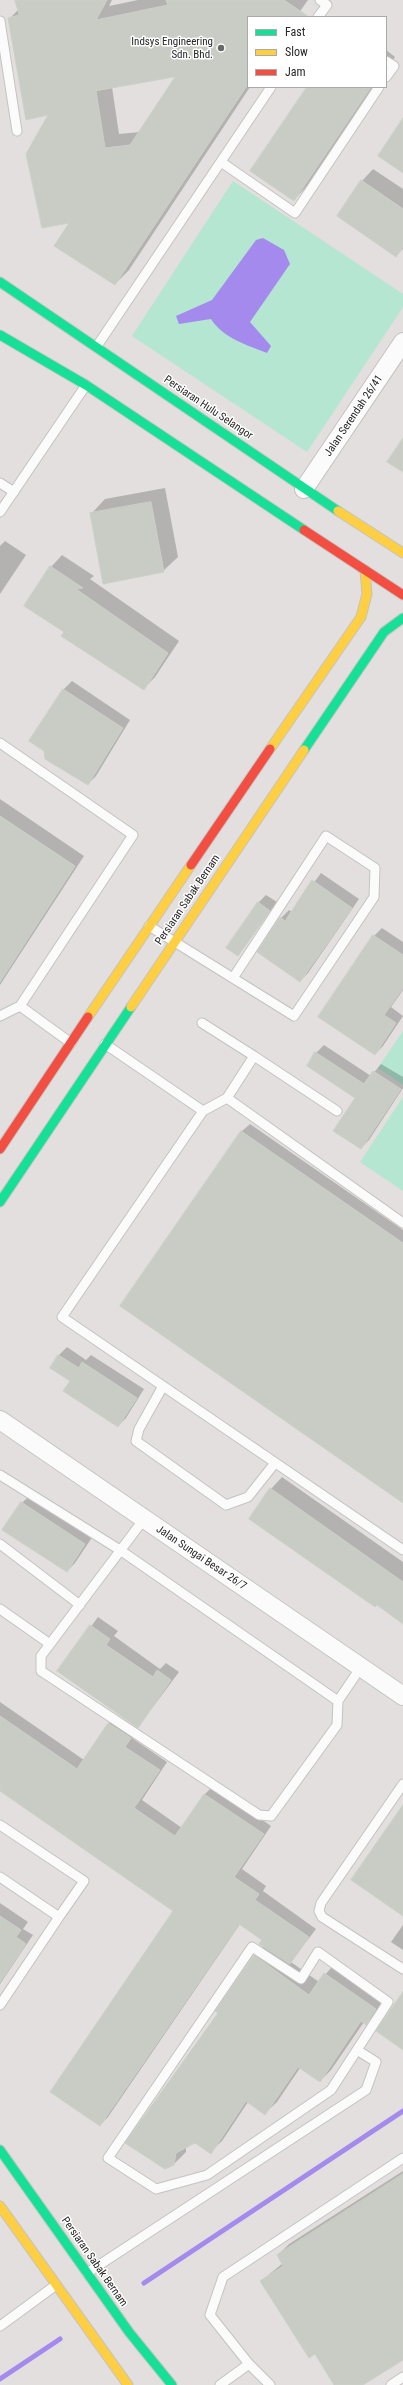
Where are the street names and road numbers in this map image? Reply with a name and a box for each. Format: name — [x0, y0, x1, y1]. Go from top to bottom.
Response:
street label: Persiaran Hulu Selangor — [161, 373, 255, 443]
street label: Jalan Serendah 26/41 — [322, 373, 386, 459]
street label: Persiaran Sabak Bernam — [153, 852, 223, 948]
street label: Jalan Sungai Besar 26/7 — [153, 1523, 249, 1593]
street label: Persiaran Sabak Bernam — [58, 2215, 130, 2309]

